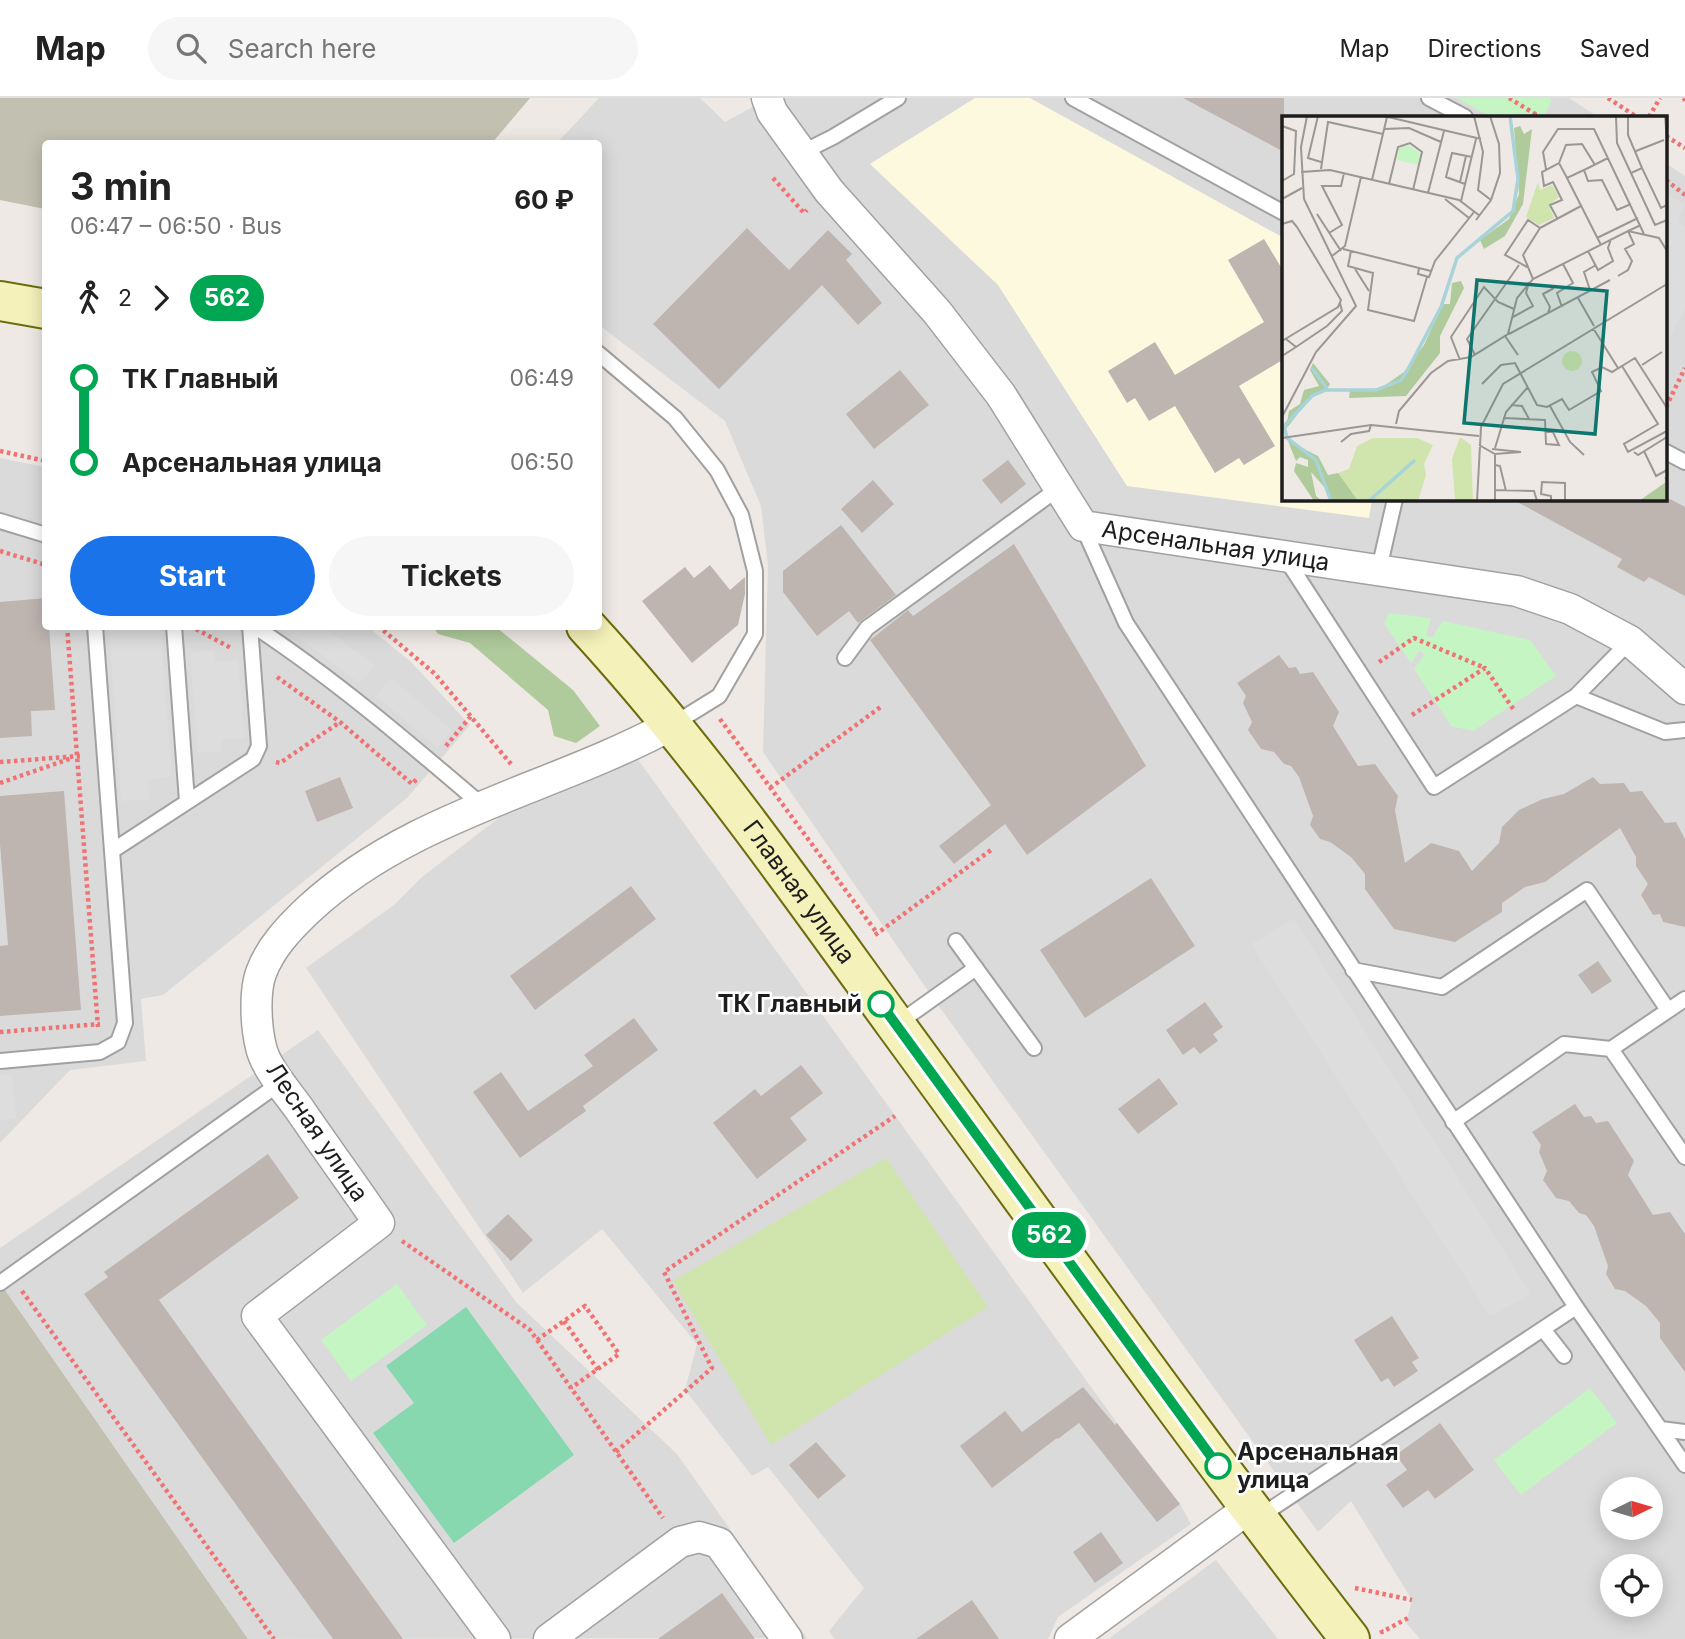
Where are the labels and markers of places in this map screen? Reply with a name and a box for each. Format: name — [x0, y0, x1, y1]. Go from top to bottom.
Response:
place label: ТК Главный — [718, 989, 862, 1018]
marker: ТК Главный — [868, 991, 894, 1017]
place label: Арсенальная улица — [1237, 1437, 1399, 1494]
marker: Арсенальная улица — [1205, 1453, 1231, 1479]

